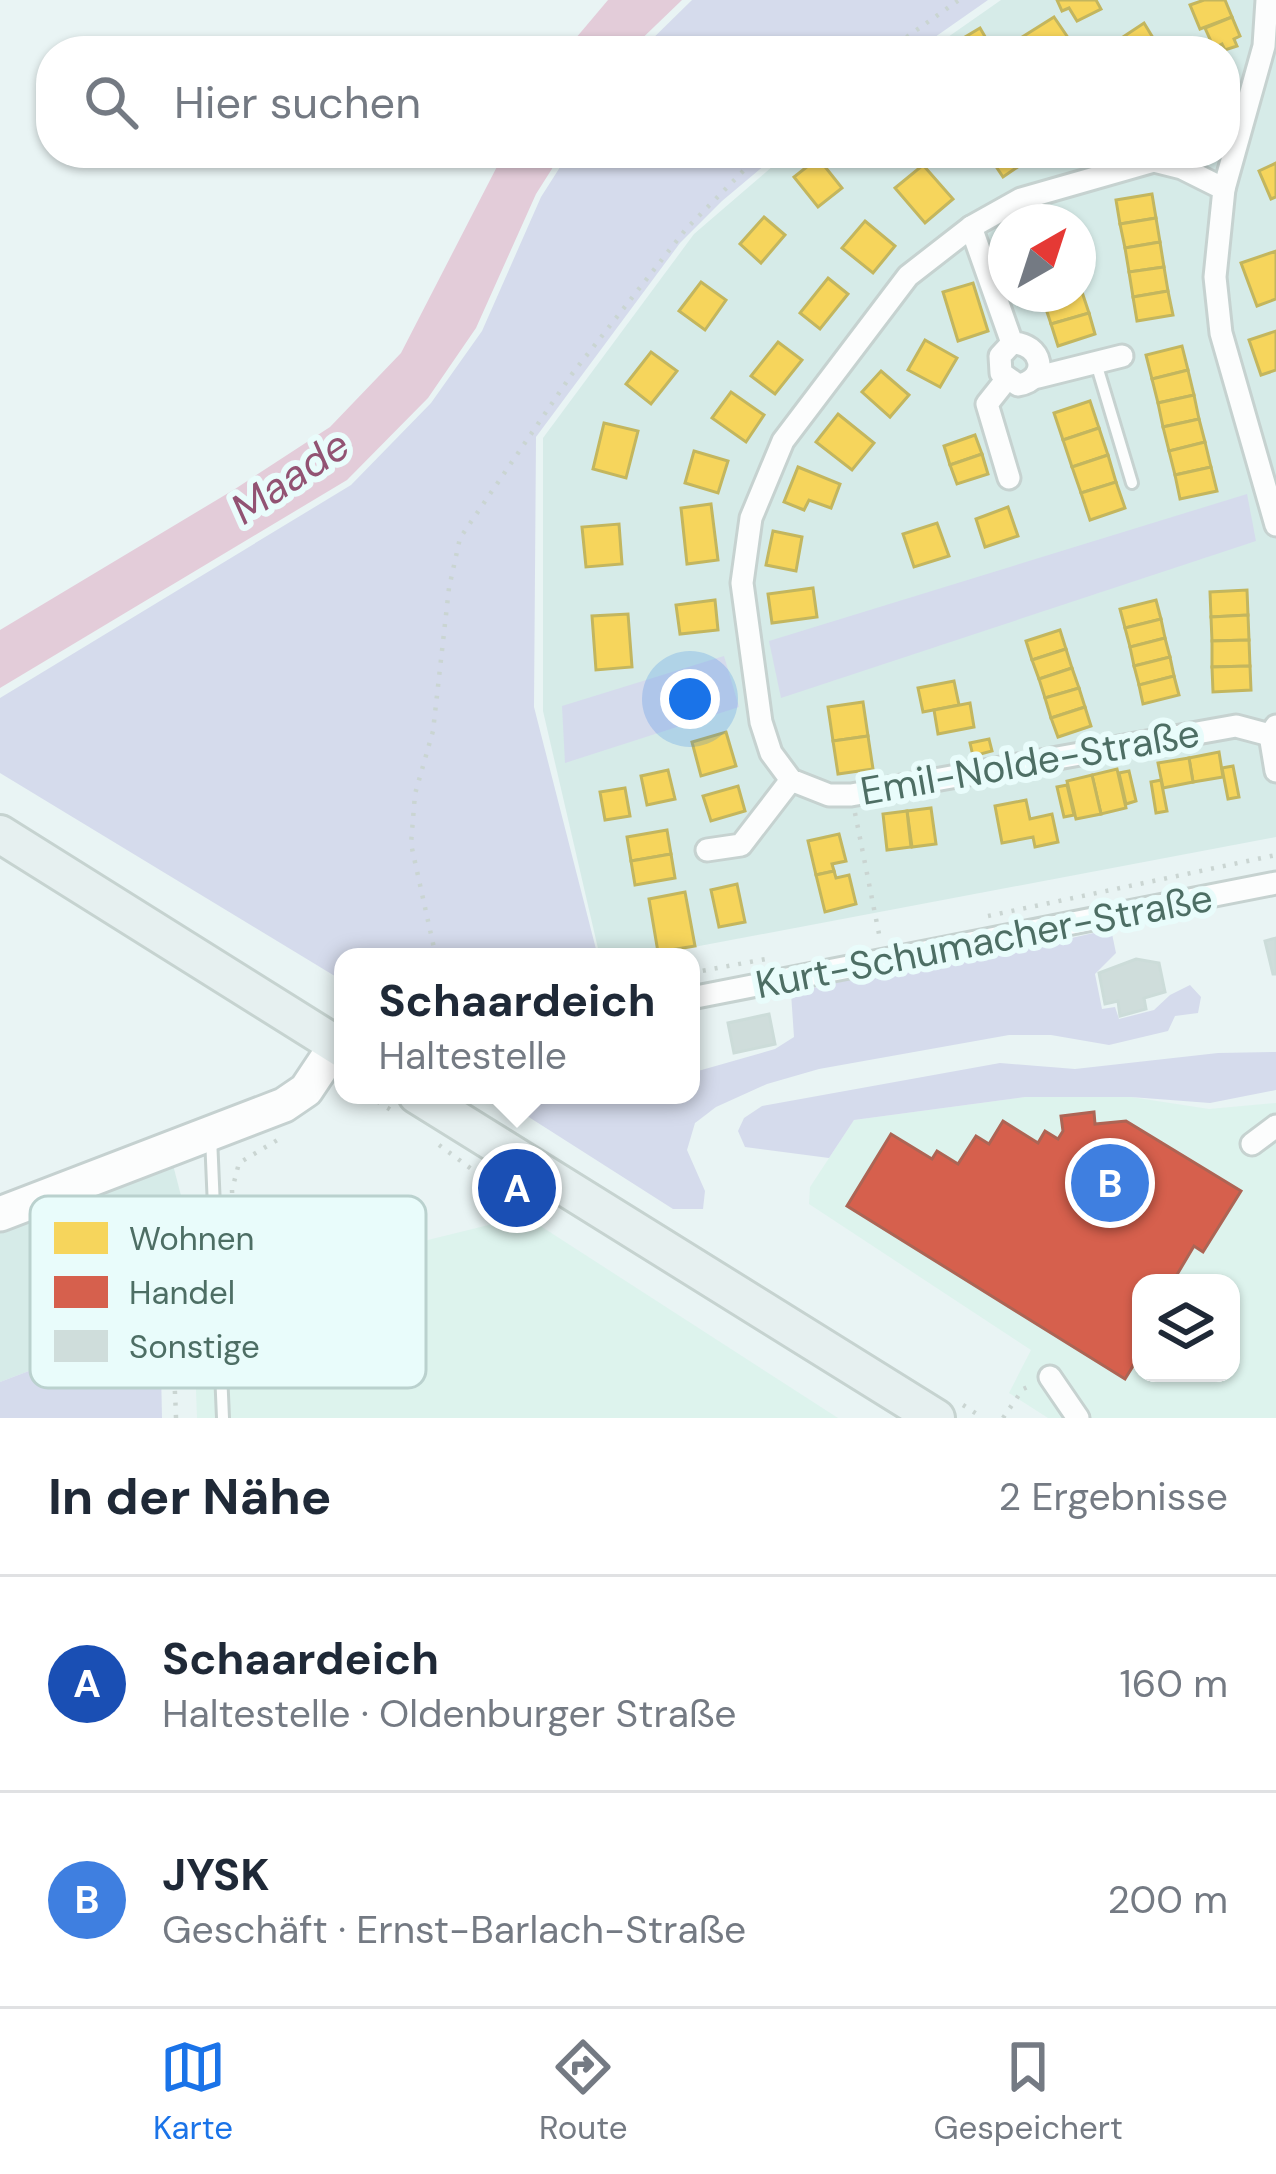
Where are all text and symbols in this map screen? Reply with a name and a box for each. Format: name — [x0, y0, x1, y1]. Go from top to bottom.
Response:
search box — [36, 36, 1240, 168]
icon: search — [78, 69, 144, 135]
text: Hier suchen — [174, 73, 421, 132]
north arrow — [988, 204, 1096, 312]
water label: Maade — [220, 417, 360, 537]
your location — [660, 669, 720, 729]
street label: Emil-Nolde-Straße — [857, 707, 1203, 817]
street label: Kurt-Schumacher-Straße — [751, 872, 1217, 1010]
popup — [334, 948, 700, 1104]
text: Schaardeich — [378, 971, 656, 1030]
text: Haltestelle — [378, 1030, 567, 1081]
pin: B — [1071, 1138, 1149, 1228]
pin: A — [478, 1143, 556, 1233]
legend — [30, 1196, 426, 1388]
text: Wohnen — [129, 1217, 254, 1260]
text: Handel — [129, 1271, 235, 1314]
map controls — [1132, 1274, 1240, 1382]
button: layers — [1132, 1274, 1240, 1382]
text: Sonstige — [129, 1325, 260, 1368]
text: In der Nähe — [48, 1463, 332, 1530]
text: 2 Ergebnisse — [999, 1471, 1228, 1522]
text: Schaardeich — [162, 1629, 439, 1688]
text: A — [73, 1658, 101, 1709]
text: 160 m — [1120, 1658, 1228, 1709]
text: Haltestelle · Oldenburger Straße — [162, 1688, 736, 1739]
text: JYSK — [162, 1845, 270, 1904]
text: B — [75, 1874, 99, 1925]
text: 200 m — [1107, 1874, 1228, 1925]
text: Geschäft · Ernst-Barlach-Straße — [162, 1904, 746, 1955]
tab: Karte — [153, 2034, 233, 2149]
tab: Route — [539, 2034, 627, 2149]
tab: Gespeichert — [934, 2034, 1123, 2149]

